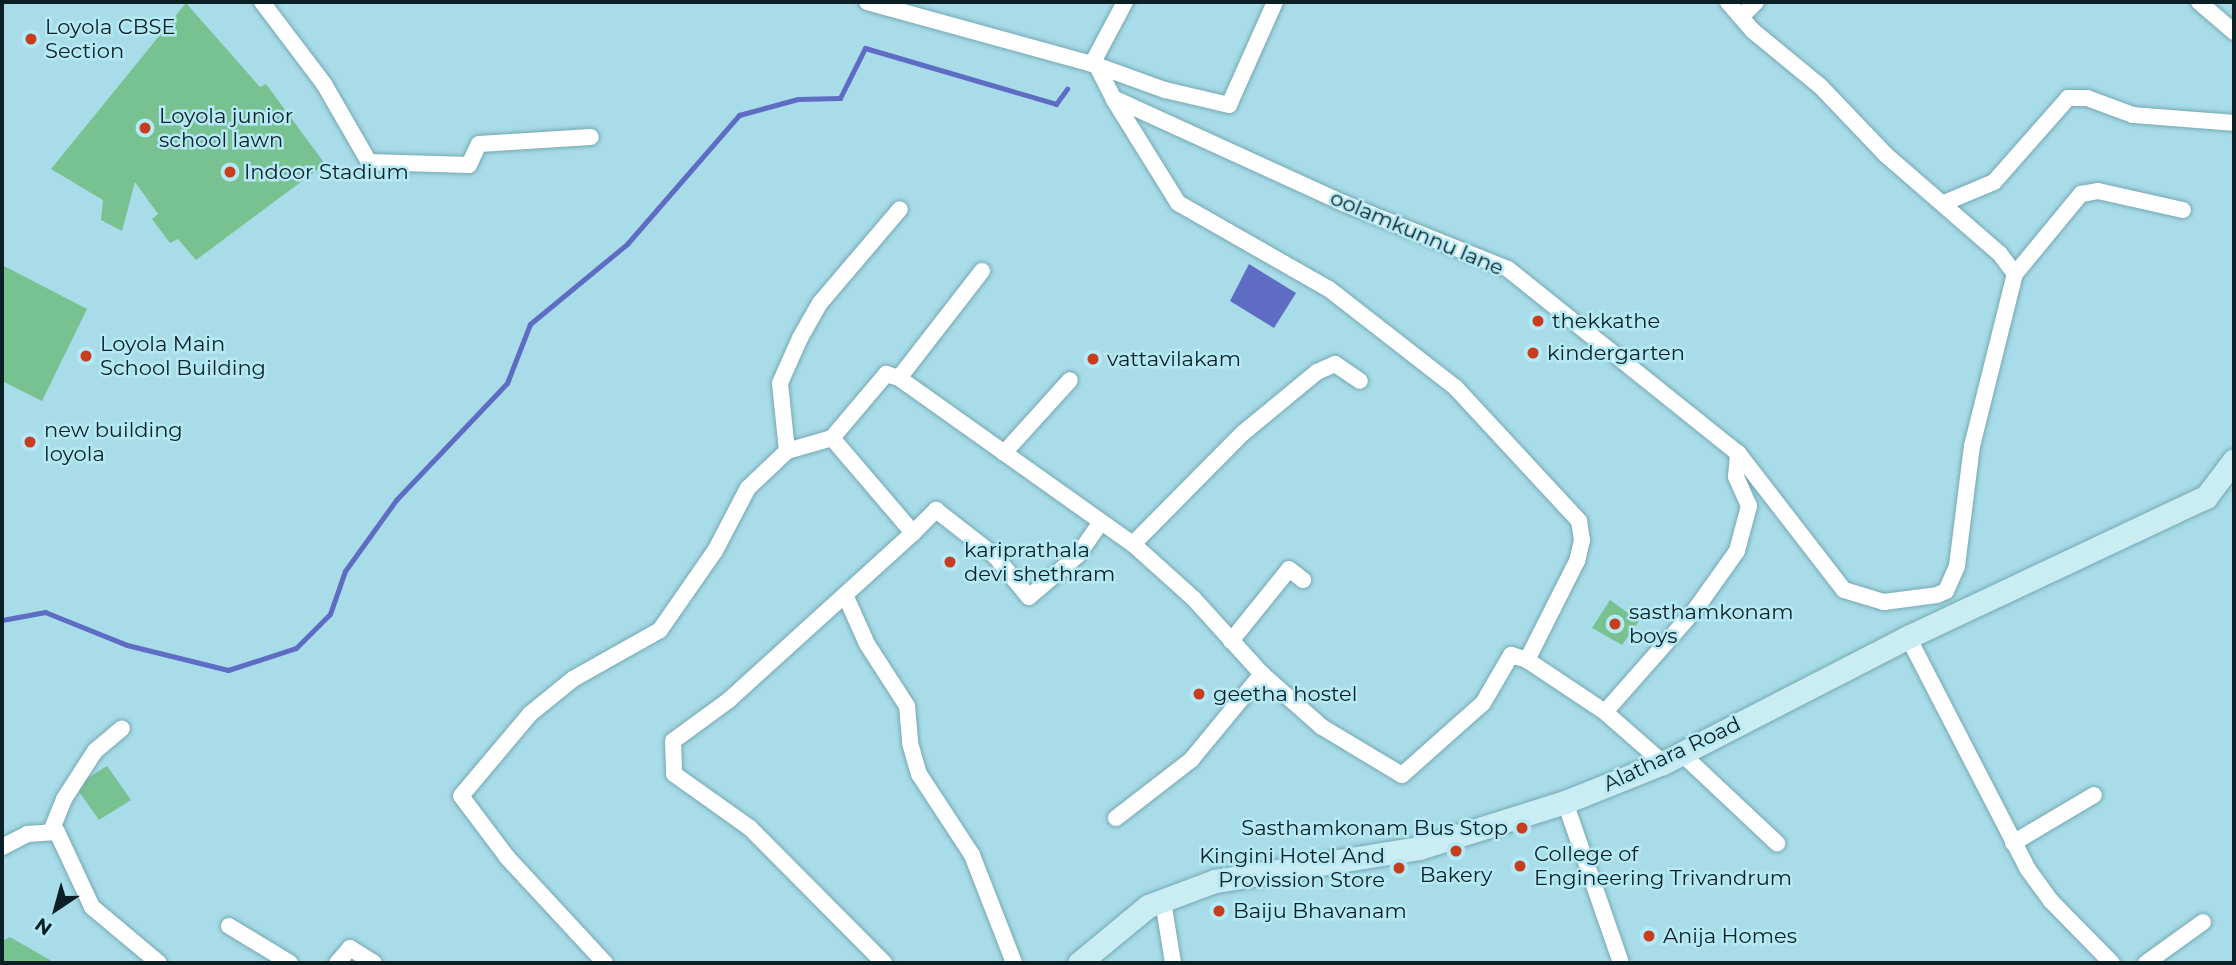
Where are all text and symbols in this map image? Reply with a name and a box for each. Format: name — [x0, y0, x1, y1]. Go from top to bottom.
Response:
place label: Loyola CBSE Section — [45, 14, 176, 64]
marker: Loyola CBSE Section — [23, 31, 39, 47]
place label: Loyola junior school lawn — [159, 103, 293, 153]
marker: Loyola junior school lawn — [137, 120, 153, 136]
place label: Indoor Stadium — [244, 159, 409, 185]
marker: Indoor Stadium — [222, 164, 238, 180]
street label: oolamkunnu lane — [1326, 185, 1508, 281]
place label: thekkathe — [1552, 308, 1660, 334]
marker: thekkathe — [1530, 313, 1546, 329]
place label: Loyola Main School Building — [100, 331, 266, 381]
place label: kindergarten — [1547, 340, 1685, 366]
marker: kindergarten — [1525, 345, 1541, 361]
place label: vattavilakam — [1107, 346, 1241, 372]
marker: Loyola Main School Building — [78, 348, 94, 364]
marker: vattavilakam — [1085, 351, 1101, 367]
place label: new building loyola — [44, 417, 183, 467]
marker: new building loyola — [22, 434, 38, 450]
place label: kariprathala devi shethram — [964, 537, 1115, 587]
marker: kariprathala devi shethram — [942, 554, 958, 570]
place label: sasthamkonam boys — [1629, 599, 1793, 649]
marker: sasthamkonam boys — [1607, 616, 1623, 632]
place label: geetha hostel — [1213, 681, 1357, 707]
marker: geetha hostel — [1191, 686, 1207, 702]
street label: Alathara Road — [1599, 711, 1745, 797]
place label: Sasthamkonam Bus Stop — [1241, 815, 1508, 841]
marker: Sasthamkonam Bus Stop — [1514, 820, 1530, 836]
place label: College of Engineering Trivandrum — [1534, 841, 1792, 891]
place label: Kingini Hotel And Provission Store — [1199, 843, 1385, 893]
marker: Bakery — [1448, 843, 1464, 859]
marker: College of Engineering Trivandrum — [1512, 858, 1528, 874]
marker: Kingini Hotel And Provission Store — [1391, 860, 1407, 876]
place label: Bakery — [1420, 862, 1492, 888]
north arrow — [21, 874, 91, 944]
place label: Baiju Bhavanam — [1233, 898, 1407, 924]
marker: Baiju Bhavanam — [1211, 903, 1227, 919]
text: N — [30, 913, 56, 940]
place label: Anija Homes — [1663, 923, 1797, 949]
marker: Anija Homes — [1641, 928, 1657, 944]

